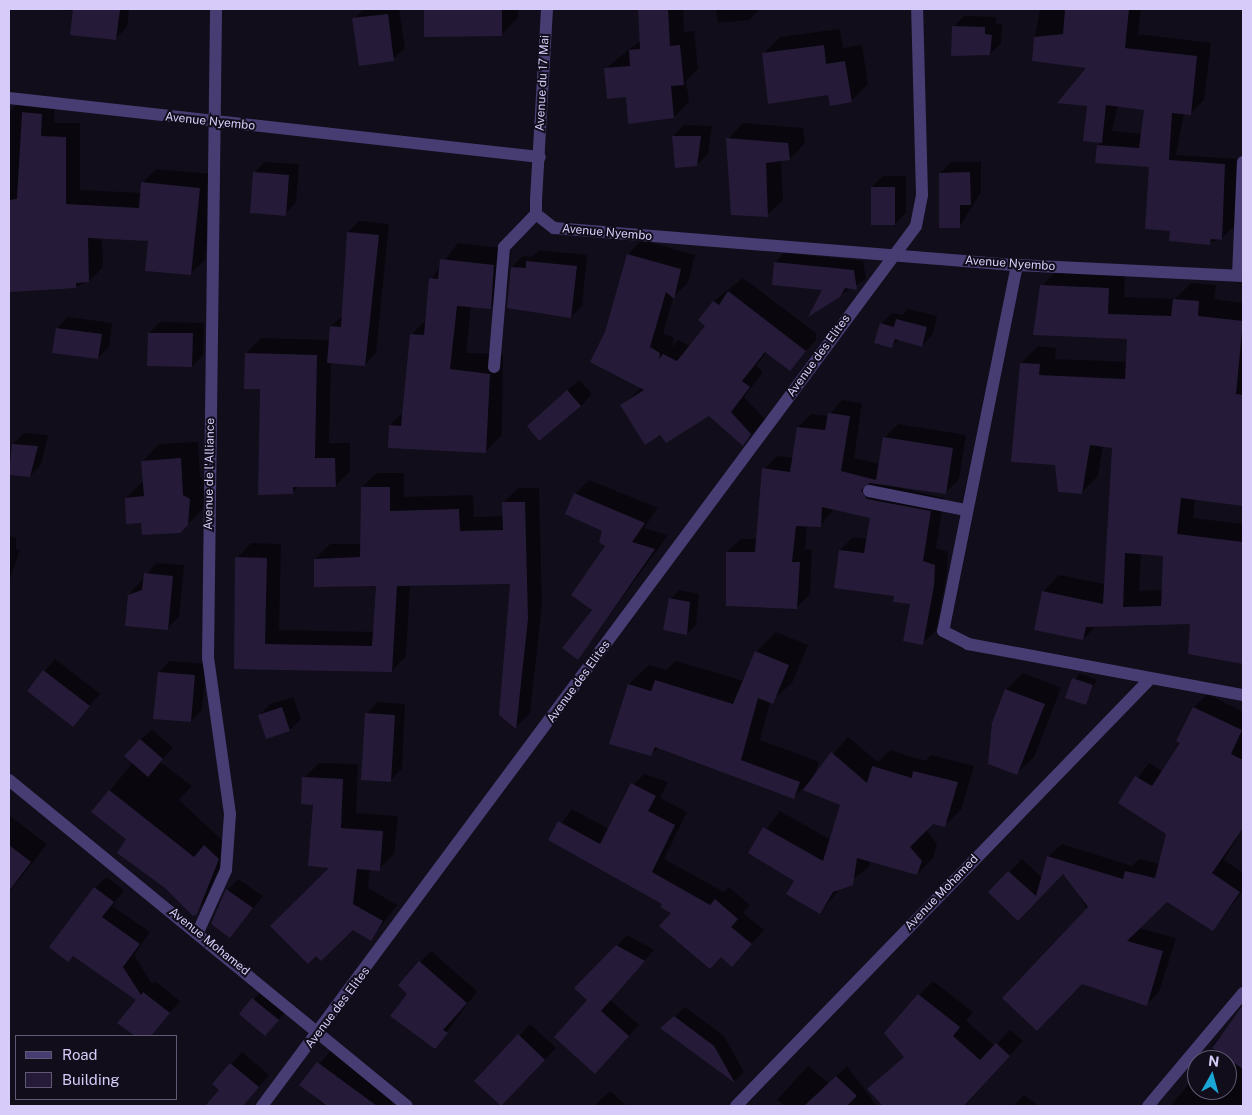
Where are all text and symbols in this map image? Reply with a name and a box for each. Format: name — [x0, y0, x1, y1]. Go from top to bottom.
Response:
street label: Avenue du 17 Mai — [533, 35, 553, 131]
street label: Avenue Nyembo — [164, 110, 256, 134]
street label: Avenue Nyembo — [561, 222, 653, 244]
street label: Avenue Nyembo — [964, 254, 1056, 274]
street label: Avenue des Elites — [784, 312, 854, 400]
street label: Avenue de l'Alliance — [202, 418, 218, 530]
street label: Avenue des Elites — [544, 638, 614, 726]
street label: Avenue Mohamed — [902, 852, 982, 934]
street label: Avenue Mohamed — [166, 905, 252, 979]
street label: Avenue des Elites — [303, 964, 373, 1052]
legend — [15, 1035, 178, 1100]
text: Road — [62, 1046, 98, 1063]
north arrow — [1187, 1050, 1237, 1100]
text: N — [1207, 1052, 1220, 1070]
text: Building — [62, 1071, 120, 1088]

